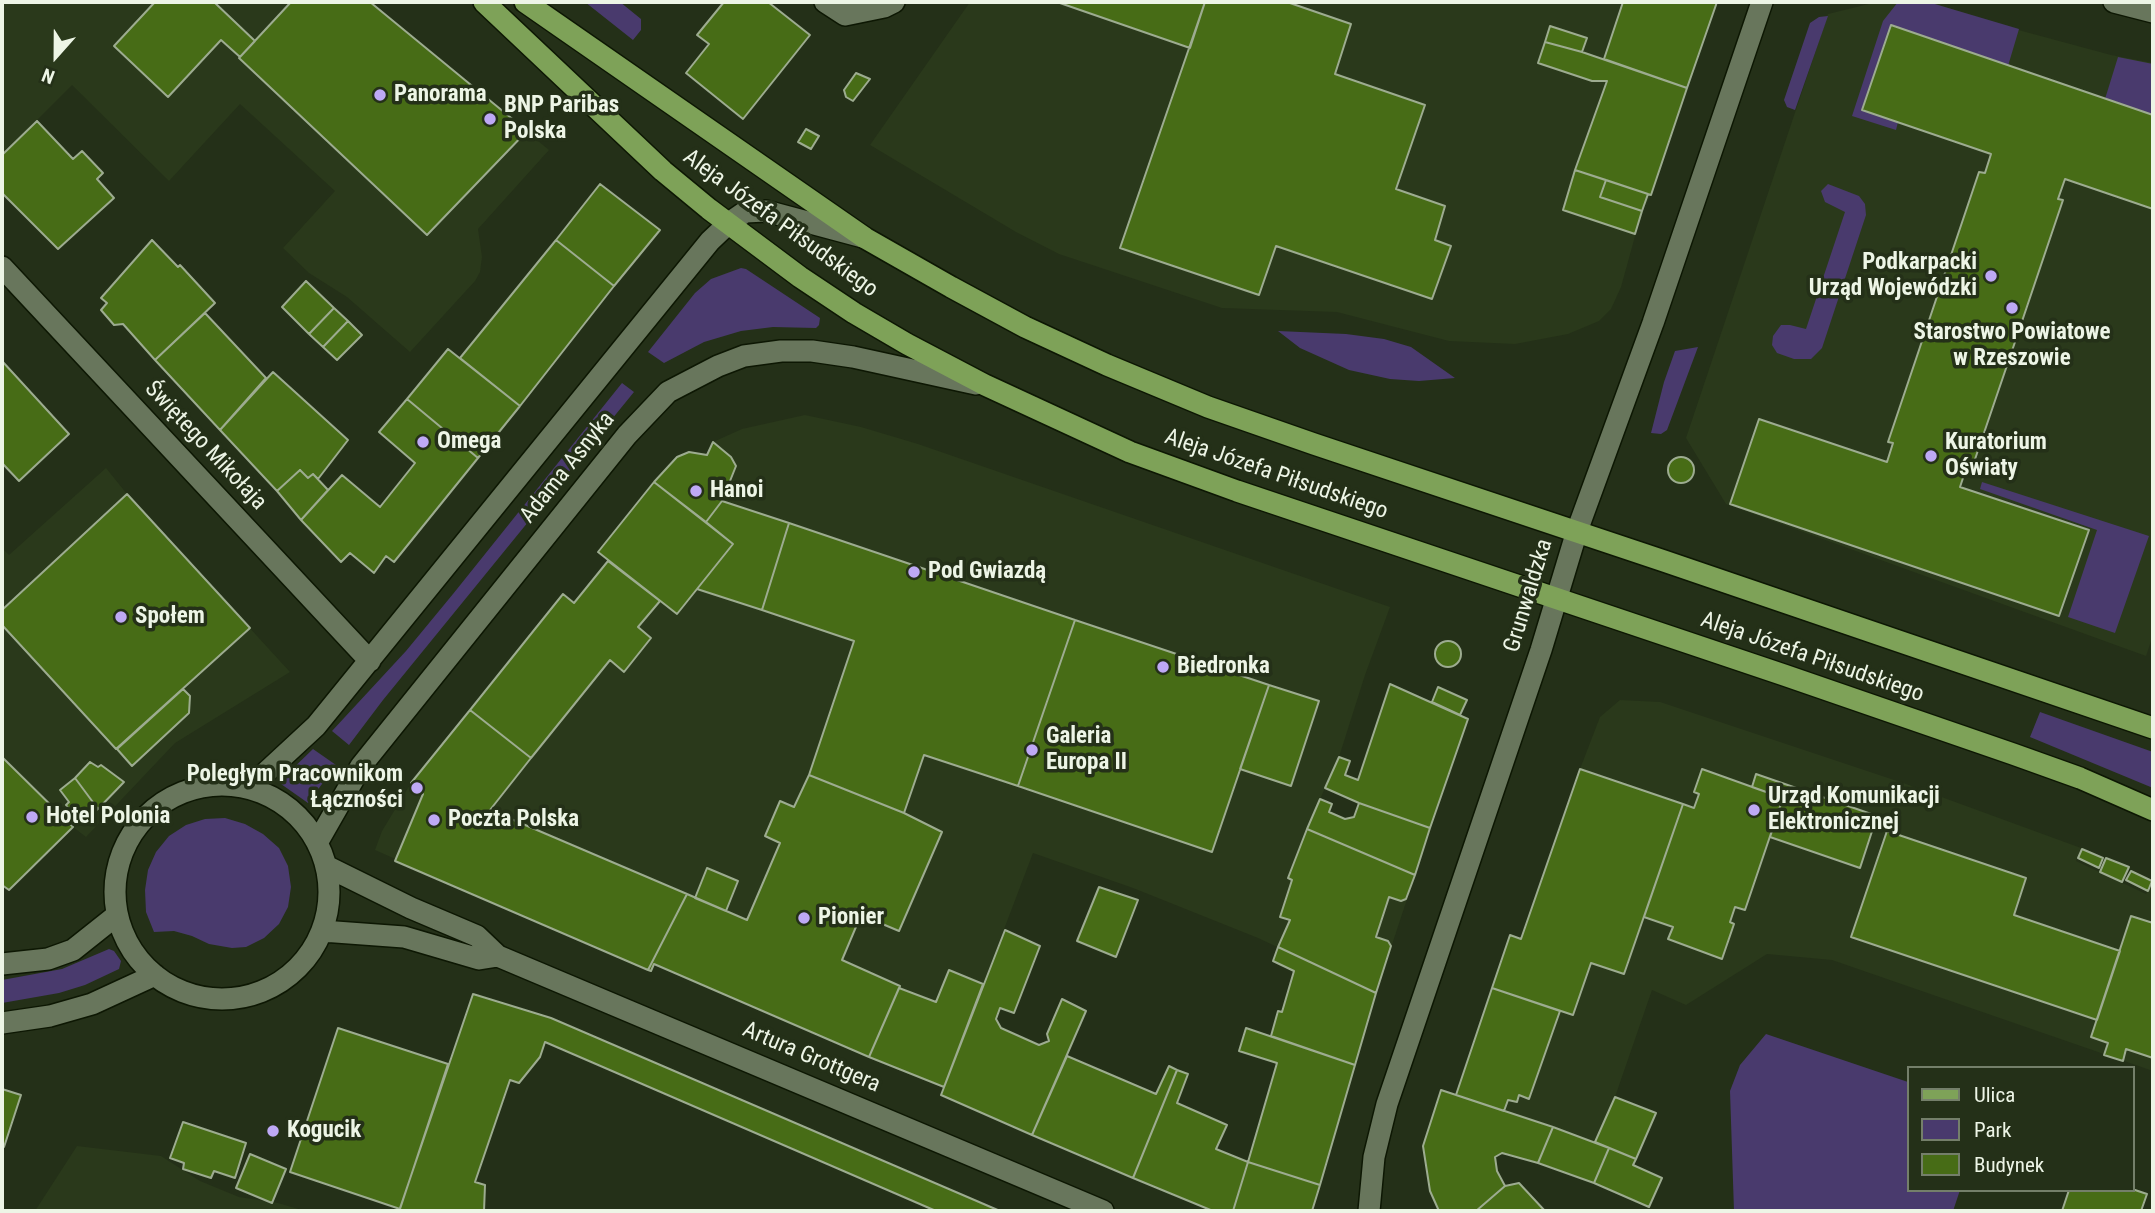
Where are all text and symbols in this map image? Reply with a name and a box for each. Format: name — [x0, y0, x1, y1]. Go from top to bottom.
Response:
north arrow — [21, 21, 91, 91]
text: N — [39, 63, 58, 89]
place label: Panorama — [394, 81, 487, 109]
marker: Panorama — [372, 87, 388, 103]
place label: BNP Paribas Polska — [504, 92, 619, 146]
marker: BNP Paribas Polska — [482, 111, 498, 127]
street label: Aleja Józefa Piłsudskiego — [677, 144, 883, 304]
place label: Podkarpacki Urząd Wojewódzki — [1809, 249, 1977, 303]
marker: Podkarpacki Urząd Wojewódzki — [1983, 268, 1999, 284]
marker: Starostwo Powiatowe w Rzeszowie — [2004, 300, 2020, 316]
place label: Starostwo Powiatowe w Rzeszowie — [1913, 319, 2111, 373]
street label: Świętego Mikołaja — [138, 376, 272, 516]
street label: Adama Asnyka — [515, 407, 621, 529]
street label: Aleja Józefa Piłsudskiego — [1161, 424, 1391, 526]
place label: Omega — [437, 428, 501, 456]
place label: Kuratorium Oświaty — [1945, 429, 2047, 483]
marker: Omega — [415, 434, 431, 450]
marker: Kuratorium Oświaty — [1923, 448, 1939, 464]
place label: Hanoi — [710, 477, 764, 505]
marker: Hanoi — [688, 483, 704, 499]
street label: Grunwaldzka — [1499, 536, 1559, 656]
place label: Pod Gwiazdą — [928, 558, 1046, 586]
marker: Pod Gwiazdą — [906, 564, 922, 580]
place label: Społem — [135, 603, 205, 631]
street label: Aleja Józefa Piłsudskiego — [1697, 607, 1927, 709]
marker: Społem — [113, 609, 129, 625]
place label: Biedronka — [1177, 653, 1270, 681]
marker: Biedronka — [1155, 659, 1171, 675]
place label: Galeria Europa II — [1046, 723, 1127, 777]
marker: Galeria Europa II — [1024, 742, 1040, 758]
place label: Poległym Pracownikom Łączności — [187, 761, 403, 815]
marker: Poległym Pracownikom Łączności — [409, 780, 425, 796]
place label: Urząd Komunikacji Elektronicznej — [1768, 783, 1940, 837]
marker: Urząd Komunikacji Elektronicznej — [1746, 802, 1762, 818]
place label: Hotel Polonia — [46, 803, 170, 831]
place label: Poczta Polska — [448, 806, 579, 834]
marker: Hotel Polonia — [24, 809, 40, 825]
marker: Poczta Polska — [426, 812, 442, 828]
place label: Pionier — [818, 904, 884, 932]
marker: Pionier — [796, 910, 812, 926]
street label: Artura Grottgera — [738, 1017, 884, 1099]
legend — [1906, 1066, 2134, 1192]
text: Ulica — [1974, 1083, 2015, 1107]
place label: Kogucik — [287, 1117, 361, 1145]
text: Park — [1974, 1118, 2011, 1142]
marker: Kogucik — [265, 1123, 281, 1139]
text: Budynek — [1974, 1153, 2044, 1177]

